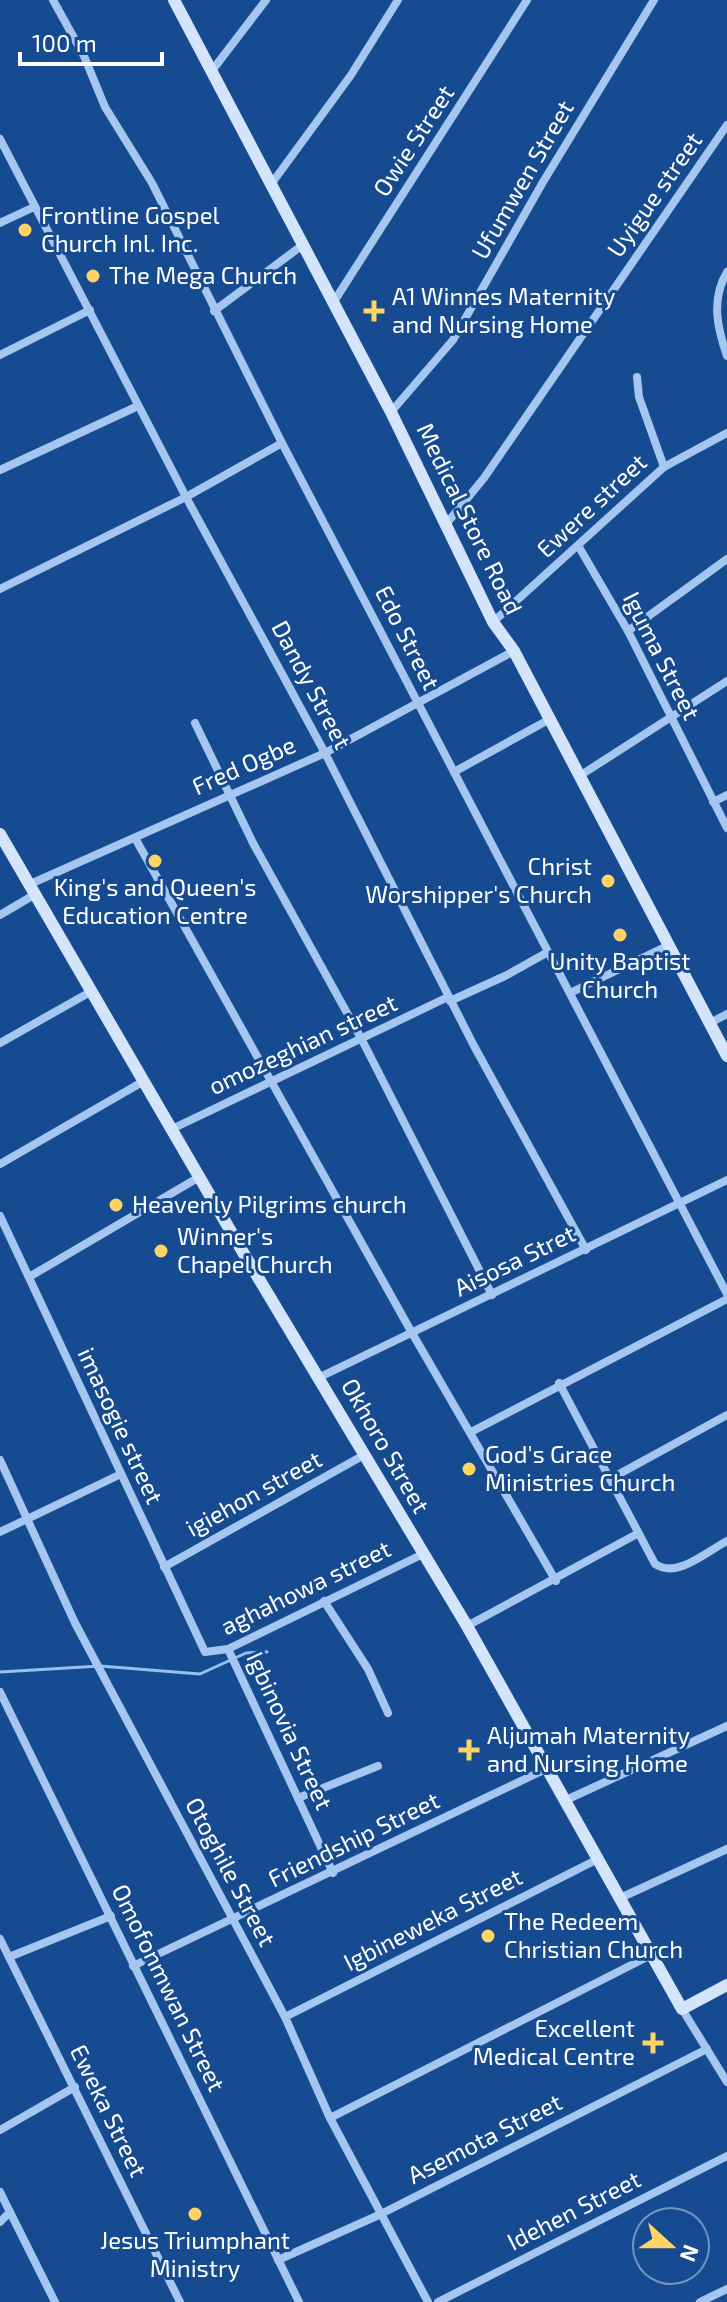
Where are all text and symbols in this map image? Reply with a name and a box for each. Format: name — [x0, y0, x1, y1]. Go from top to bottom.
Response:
scale bar — [20, 16, 162, 66]
text: 100 m — [32, 28, 97, 57]
street label: Owie Street — [366, 79, 459, 201]
street label: Ufumwen Street — [465, 95, 579, 264]
street label: Uyigue street — [600, 126, 707, 262]
place label: Frontline Gospel Church Inl. Inc. — [41, 200, 220, 257]
marker: Frontline Gospel Church Inl. Inc. — [16, 221, 34, 239]
place label: The Mega Church — [109, 260, 297, 289]
marker: The Mega Church — [84, 267, 102, 285]
place label: A1 Winnes Maternity and Nursing Home — [392, 281, 616, 338]
marker: A1 Winnes Maternity and Nursing Home — [363, 300, 385, 322]
street label: Medical Store Road — [411, 418, 529, 619]
street label: Ewere street — [530, 447, 652, 563]
street label: Edo Street — [370, 580, 447, 694]
street label: Iguma Street — [618, 587, 707, 724]
street label: Dandy Street — [266, 615, 358, 753]
street label: Fred Ogbe — [187, 729, 299, 800]
place label: Christ Worshipper's Church — [365, 851, 592, 908]
marker: King's and Queen's Education Centre — [146, 852, 164, 870]
place label: King's and Queen's Education Centre — [54, 872, 256, 929]
marker: Christ Worshipper's Church — [599, 872, 617, 890]
marker: Unity Baptist Church — [611, 926, 629, 944]
place label: Unity Baptist Church — [550, 946, 690, 1003]
street label: omozeghian street — [203, 987, 401, 1100]
place label: Heavenly Pilgrims church — [132, 1189, 407, 1218]
marker: Heavenly Pilgrims church — [107, 1196, 125, 1214]
street label: Aisosa Stret — [449, 1218, 580, 1301]
place label: Winner's Chapel Church — [177, 1221, 333, 1278]
marker: Winner's Chapel Church — [152, 1242, 170, 1260]
street label: imasogie street — [72, 1343, 170, 1508]
street label: Okhoro Street — [336, 1373, 437, 1518]
place label: God's Grace Ministries Church — [485, 1439, 676, 1496]
street label: igiehon street — [180, 1443, 326, 1542]
marker: God's Grace Ministries Church — [460, 1460, 478, 1478]
street label: aghahowa street — [216, 1533, 395, 1640]
street label: Igbinovia Street — [241, 1647, 340, 1814]
place label: Aljumah Maternity and Nursing Home — [487, 1720, 690, 1777]
marker: Aljumah Maternity and Nursing Home — [458, 1739, 480, 1761]
street label: Friendship Street — [263, 1785, 444, 1893]
street label: Otoghile Street — [180, 1792, 283, 1951]
street label: Igbineweka Street — [338, 1861, 526, 1976]
street label: Omofonmwan Street — [107, 1879, 232, 2096]
place label: The Redeem Christian Church — [504, 1906, 683, 1963]
marker: The Redeem Christian Church — [479, 1927, 497, 1945]
place label: Excellent Medical Centre — [473, 2013, 635, 2070]
marker: Excellent Medical Centre — [642, 2032, 664, 2054]
street label: Eweka Street — [65, 2040, 154, 2181]
street label: Asemota Street — [402, 2086, 566, 2189]
street label: Idehen Street — [502, 2164, 645, 2256]
marker: Jesus Triumphant Ministry — [186, 2205, 204, 2223]
north arrow — [631, 2206, 711, 2286]
place label: Jesus Triumphant Ministry — [100, 2225, 290, 2282]
text: N — [676, 2241, 706, 2266]

